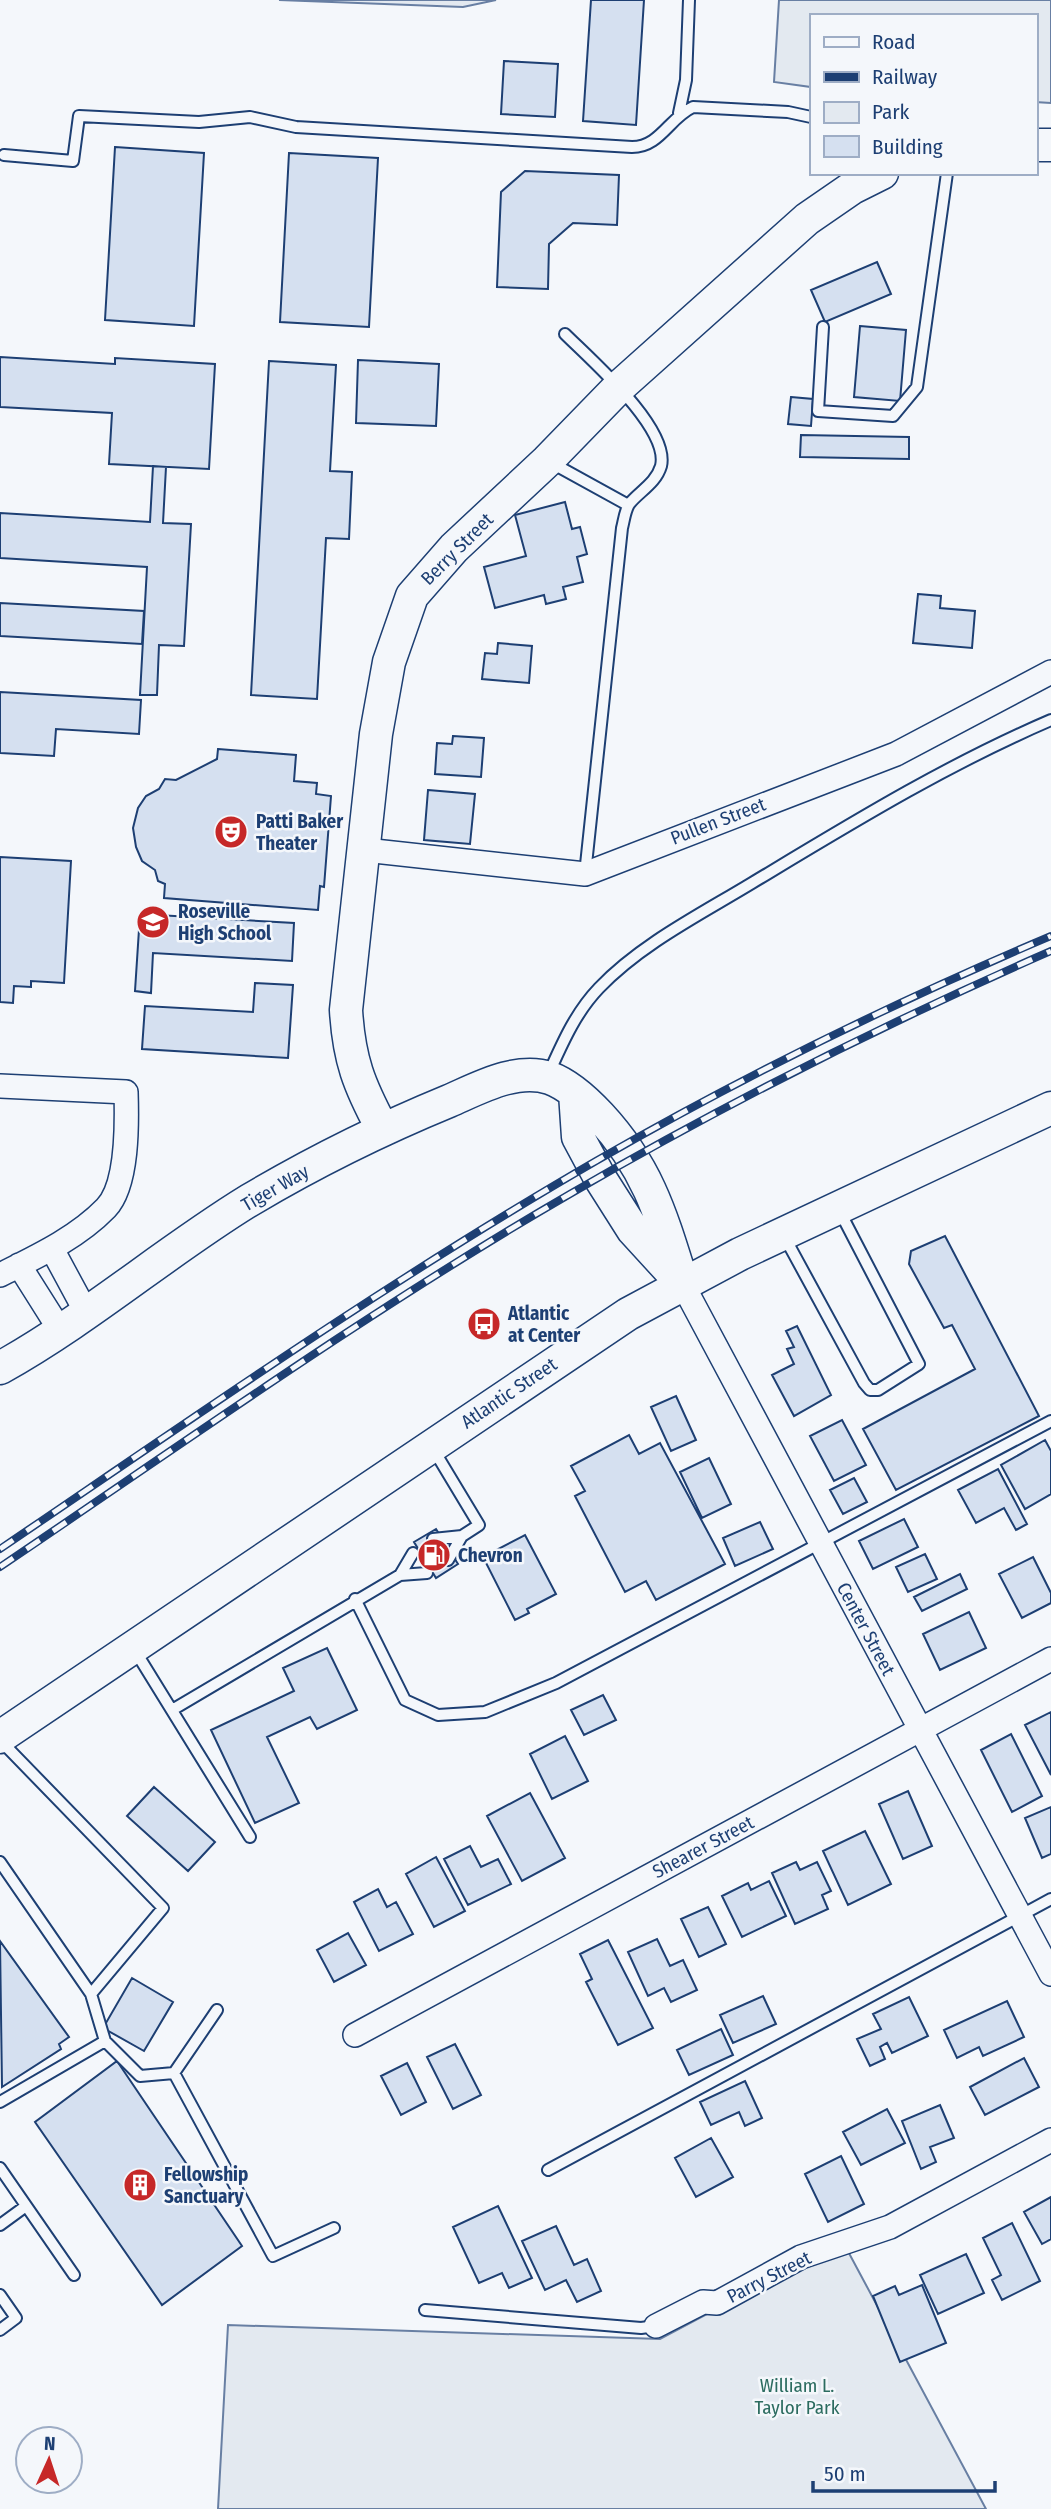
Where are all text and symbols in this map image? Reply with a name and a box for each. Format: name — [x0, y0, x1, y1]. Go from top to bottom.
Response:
legend — [810, 14, 1037, 175]
text: Road — [872, 29, 916, 55]
text: Railway — [872, 64, 938, 90]
text: Park — [872, 99, 910, 125]
text: Building — [872, 134, 943, 160]
street label: Berry Street — [416, 508, 498, 590]
street label: Pullen Street — [667, 792, 770, 850]
place label: Patti Baker Theater — [256, 810, 344, 855]
theatre icon: Patti Baker Theater — [212, 813, 250, 851]
place label: Roseville High School — [178, 900, 272, 945]
school or university icon: Roseville High School — [134, 903, 172, 941]
street label: Tiger Way — [237, 1159, 313, 1216]
place label: Atlantic at Center — [507, 1302, 581, 1347]
bus stop icon: Atlantic at Center — [465, 1305, 503, 1343]
street label: Atlantic Street — [457, 1352, 562, 1433]
fuel station icon: Chevron — [415, 1536, 453, 1574]
place label: Chevron — [458, 1544, 523, 1567]
street label: Center Street — [832, 1579, 900, 1680]
street label: Shearer Street — [648, 1810, 758, 1883]
place label: Fellowship Sanctuary — [164, 2163, 248, 2208]
building icon: Fellowship Sanctuary — [121, 2166, 159, 2204]
street label: Parry Street — [723, 2246, 816, 2308]
park label: William L. Taylor Park — [754, 2374, 840, 2419]
north arrow — [14, 2425, 84, 2495]
text: N — [44, 2432, 56, 2455]
scale bar — [813, 2450, 995, 2494]
text: 50 m — [824, 2461, 866, 2487]

